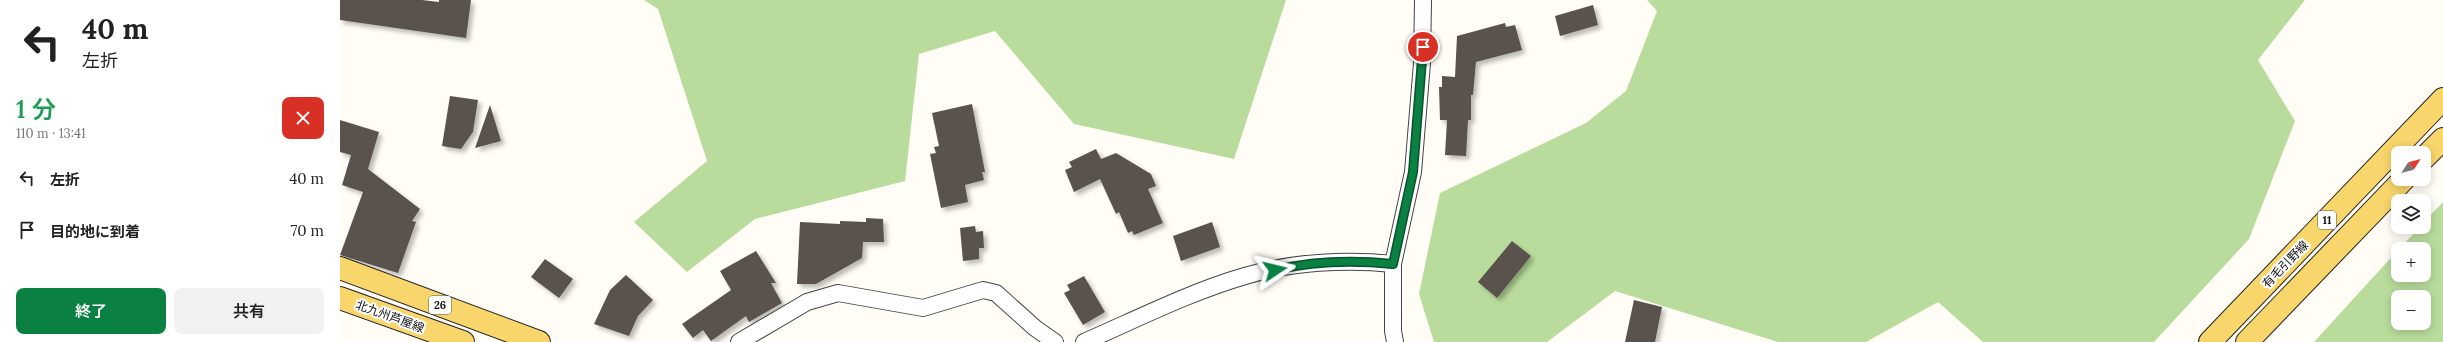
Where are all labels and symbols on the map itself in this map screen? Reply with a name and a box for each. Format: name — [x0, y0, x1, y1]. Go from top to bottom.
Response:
pin — [1406, 30, 1440, 64]
north arrow — [2391, 146, 2431, 186]
road number: 11 — [2318, 211, 2336, 229]
street label: 有毛引野線 — [2259, 237, 2311, 291]
position arrow — [1254, 249, 1296, 291]
road number: 26 — [429, 296, 451, 314]
street label: 北九州芦屋線 — [354, 297, 426, 335]

